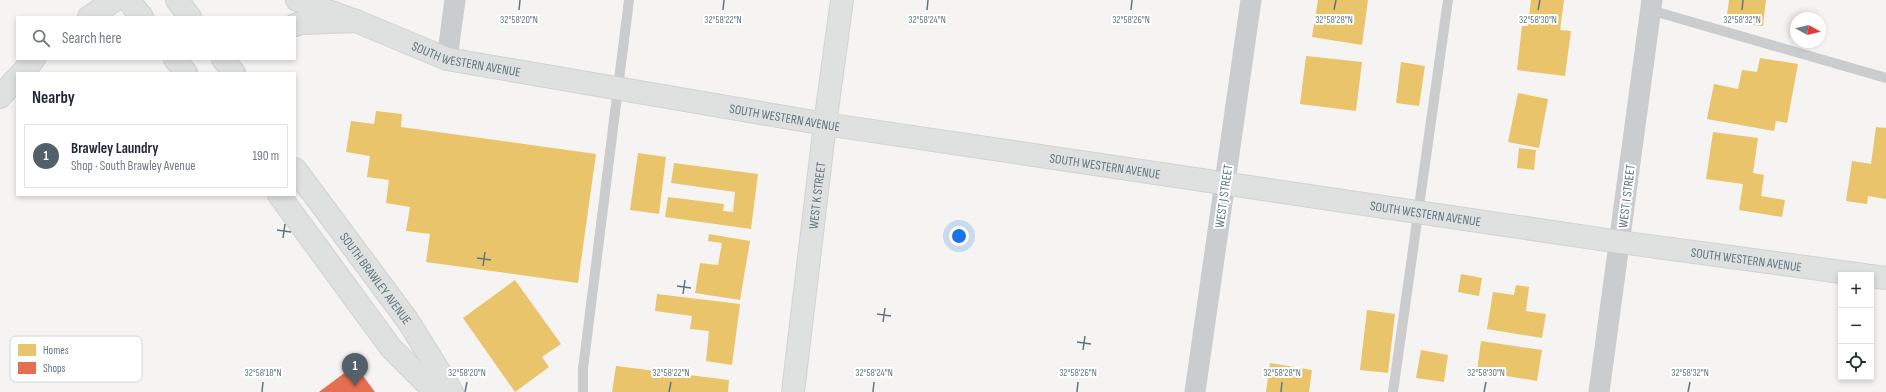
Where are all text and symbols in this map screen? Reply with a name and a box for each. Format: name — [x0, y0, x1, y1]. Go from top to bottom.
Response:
north arrow — [1790, 12, 1826, 48]
text: 32°58'20"N — [500, 14, 538, 26]
text: 32°58'22"N — [704, 14, 742, 26]
text: 32°58'24"N — [908, 14, 946, 26]
text: 32°58'26"N — [1112, 14, 1150, 26]
text: 32°58'28"N — [1315, 14, 1353, 26]
text: 32°58'30"N — [1519, 14, 1557, 26]
text: 32°58'32"N — [1723, 14, 1761, 26]
search box — [16, 16, 296, 60]
icon: search — [30, 27, 52, 49]
text: Search here — [62, 29, 122, 48]
street label: SOUTH WESTERN AVENUE — [409, 38, 522, 81]
text: Nearby — [32, 88, 75, 108]
street label: SOUTH WESTERN AVENUE — [728, 101, 841, 135]
text: Brawley Laundry — [71, 139, 159, 158]
text: 1 — [43, 148, 49, 164]
text: 190 m — [252, 148, 279, 164]
street label: SOUTH WESTERN AVENUE — [1048, 150, 1162, 183]
text: Shop · South Brawley Avenue — [71, 158, 196, 174]
street label: WEST K STREET — [806, 161, 829, 230]
street label: WEST J STREET — [1212, 163, 1236, 229]
street label: WEST I STREET — [1615, 163, 1639, 229]
street label: SOUTH WESTERN AVENUE — [1369, 198, 1482, 230]
your location — [949, 226, 969, 246]
street label: SOUTH BRAWLEY AVENUE — [336, 230, 415, 328]
street label: SOUTH WESTERN AVENUE — [1690, 245, 1803, 276]
map controls — [1838, 272, 1874, 380]
button: + — [1838, 272, 1874, 308]
button: − — [1838, 308, 1874, 344]
legend — [10, 336, 142, 382]
text: Homes — [43, 344, 69, 357]
button: locate — [1838, 344, 1874, 380]
pin: 1 — [342, 353, 368, 386]
text: Shops — [43, 362, 66, 375]
text: 32°58'18"N — [244, 367, 282, 379]
text: 32°58'20"N — [448, 367, 486, 379]
text: 32°58'22"N — [652, 367, 690, 379]
text: 32°58'24"N — [855, 367, 893, 379]
text: 32°58'26"N — [1059, 367, 1097, 379]
text: 32°58'28"N — [1263, 367, 1301, 379]
text: 32°58'30"N — [1467, 367, 1505, 379]
text: 32°58'32"N — [1671, 367, 1709, 379]

